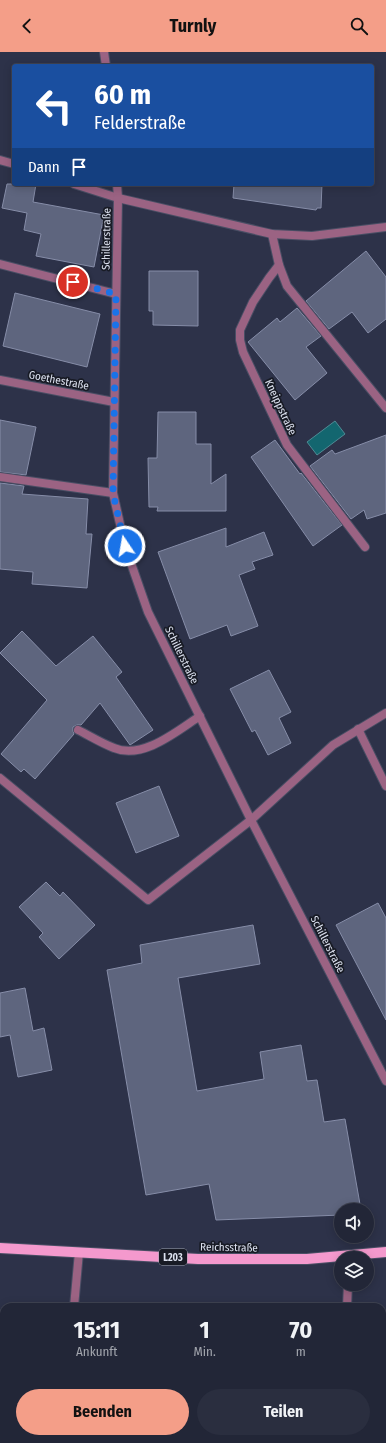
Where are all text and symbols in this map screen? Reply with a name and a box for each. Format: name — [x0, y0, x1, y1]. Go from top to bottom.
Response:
icon: back — [16, 15, 38, 37]
text: Turnly — [170, 15, 216, 37]
icon: search — [348, 15, 370, 37]
text: 60 m — [94, 78, 151, 111]
icon: left — [28, 80, 80, 132]
text: Felderstraße — [94, 112, 186, 134]
icon: arrive — [68, 156, 90, 178]
text: Dann — [28, 158, 60, 176]
street label: Schillerstraße — [99, 208, 114, 270]
pin — [56, 265, 90, 299]
icon: arrive — [62, 271, 84, 293]
street label: Goethestraße — [28, 368, 90, 393]
street label: Kneippstraße — [262, 377, 299, 437]
position arrow — [104, 525, 146, 567]
street label: Schillerstraße — [162, 624, 201, 686]
street label: Schillerstraße — [308, 914, 347, 975]
map controls — [334, 1203, 374, 1291]
button: sound — [334, 1203, 374, 1243]
street label: Reichsstraße — [200, 1240, 258, 1255]
road number: L203 — [159, 1249, 187, 1265]
button: layers — [334, 1251, 374, 1291]
text: 15:11 — [74, 1316, 120, 1344]
text: 1 — [200, 1316, 210, 1344]
text: 70 — [289, 1316, 312, 1344]
text: Ankunft — [76, 1344, 118, 1359]
text: Min. — [194, 1344, 216, 1359]
text: m — [296, 1344, 306, 1359]
button: Beenden — [16, 1389, 189, 1435]
button: Teilen — [197, 1389, 370, 1435]

